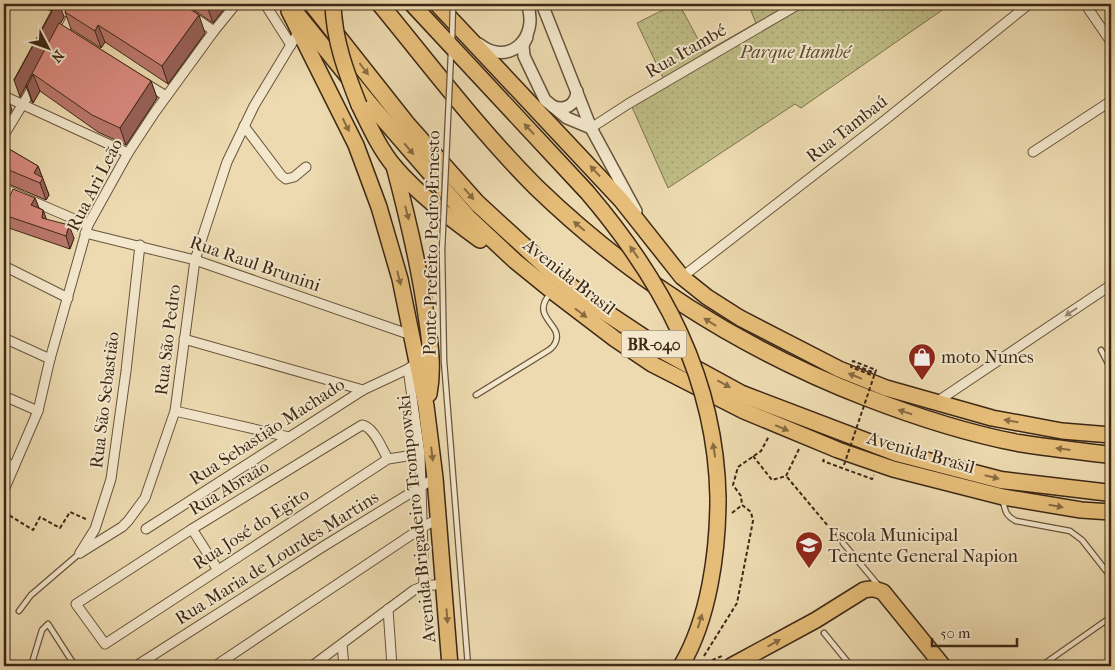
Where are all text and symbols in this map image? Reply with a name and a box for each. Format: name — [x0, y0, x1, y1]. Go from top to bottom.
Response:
street label: Rua Itambé — [642, 19, 730, 83]
north arrow — [22, 22, 72, 72]
park label: Parque Itambé — [739, 42, 853, 63]
text: N — [47, 47, 67, 66]
one-way arrow — [359, 62, 370, 75]
street label: Rua Tambaú — [802, 91, 892, 167]
one-way arrow — [342, 118, 350, 132]
one-way arrow — [523, 123, 535, 135]
street label: Ponte Prefeito Pedro Ernesto — [420, 130, 444, 356]
street label: Rua Ari Leão — [63, 135, 127, 235]
one-way arrow — [404, 142, 415, 155]
one-way arrow — [589, 165, 601, 177]
one-way arrow — [463, 187, 474, 200]
one-way arrow — [403, 205, 411, 220]
one-way arrow — [574, 220, 586, 232]
street label: Rua Raul Brunini — [187, 232, 324, 296]
street label: Avenida Brasil — [518, 234, 619, 319]
one-way arrow — [629, 246, 639, 259]
one-way arrow — [395, 271, 403, 286]
street label: Rua São Pedro — [151, 283, 185, 397]
one-way arrow — [574, 307, 587, 318]
one-way arrow — [1064, 307, 1078, 317]
one-way arrow — [704, 317, 717, 326]
street label: Rua São Sebastião — [86, 330, 124, 470]
road number: BR-040 — [622, 330, 686, 358]
shop icon: moto Nunes — [907, 342, 937, 381]
place label: moto Nunes — [941, 347, 1034, 368]
one-way arrow — [847, 372, 862, 380]
street label: Rua Sebastião Machado — [185, 374, 349, 490]
one-way arrow — [717, 380, 731, 388]
street label: Avenida Brigadeiro Trompowski — [393, 393, 441, 645]
one-way arrow — [897, 407, 912, 415]
one-way arrow — [1003, 417, 1019, 425]
one-way arrow — [775, 424, 790, 432]
street label: Avenida Brasil — [864, 427, 977, 478]
one-way arrow — [710, 441, 718, 457]
one-way arrow — [1055, 445, 1071, 453]
one-way arrow — [428, 446, 436, 462]
street label: Rua Abraão — [185, 456, 273, 520]
one-way arrow — [985, 474, 1000, 482]
street label: Rua José do Egito — [189, 484, 313, 574]
street label: Rua Maria de Lourdes Martins — [171, 486, 383, 629]
one-way arrow — [1048, 502, 1064, 510]
place label: Escola Municipal Tenente General Napion — [828, 525, 1018, 567]
school or university icon: Escola Municipal Tenente General Napion — [794, 530, 824, 569]
one-way arrow — [443, 608, 451, 624]
one-way arrow — [696, 614, 704, 629]
scale bar — [932, 615, 1018, 647]
text: 50 m — [940, 624, 971, 642]
one-way arrow — [767, 639, 781, 647]

